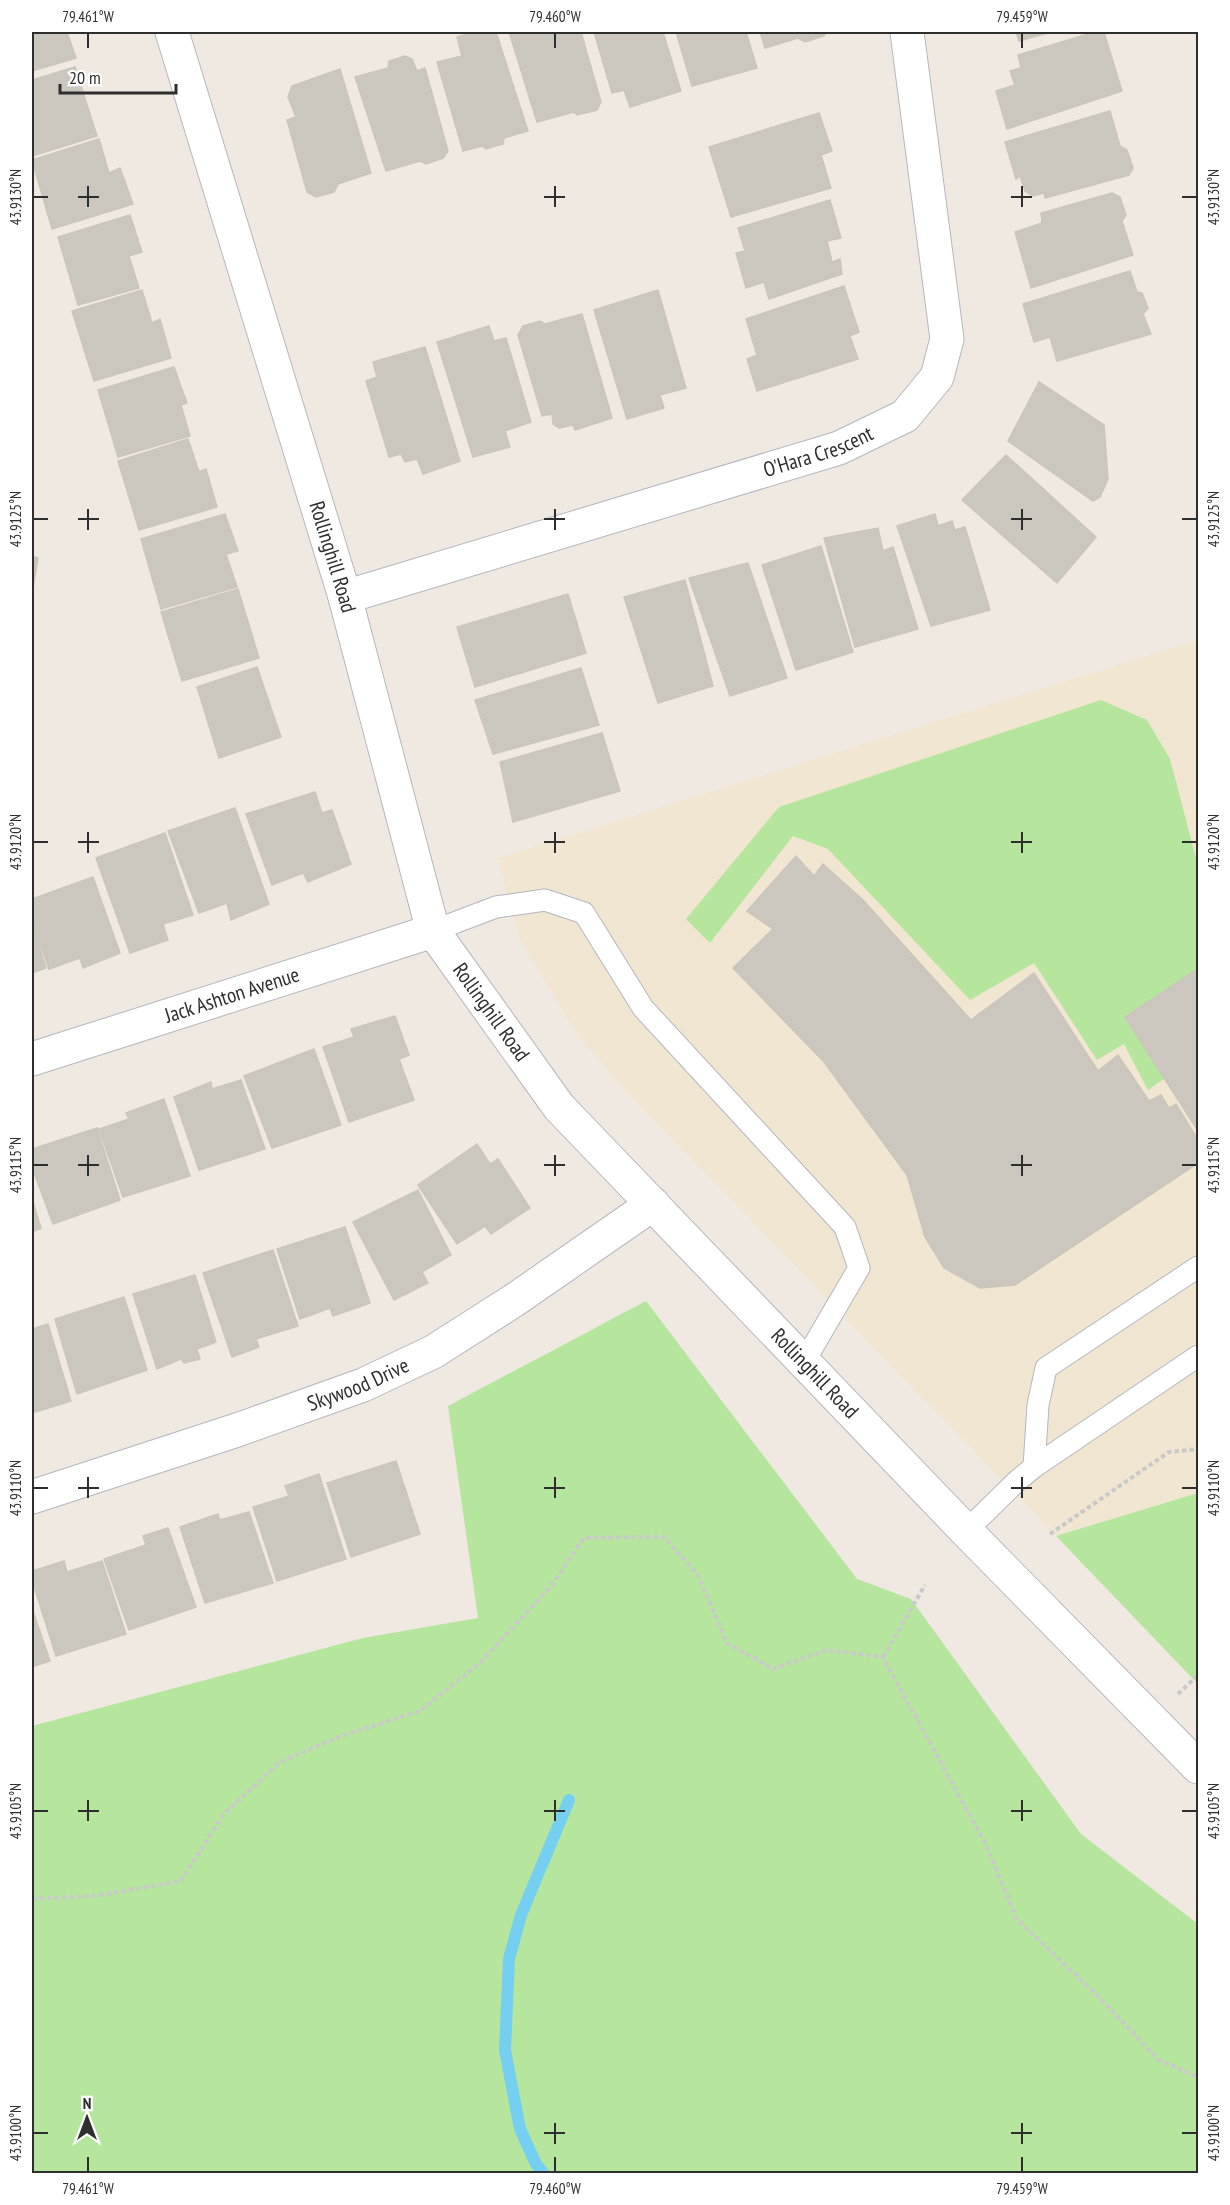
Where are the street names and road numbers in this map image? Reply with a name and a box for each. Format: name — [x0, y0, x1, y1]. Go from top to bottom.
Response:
street label: O'Hara Crescent — [760, 419, 878, 483]
street label: Rollinghill Road — [303, 498, 363, 615]
street label: Rollinghill Road — [447, 957, 536, 1066]
street label: Jack Ashton Avenue — [160, 961, 303, 1029]
street label: Rollinghill Road — [766, 1322, 865, 1424]
street label: Skywood Drive — [304, 1351, 413, 1417]

